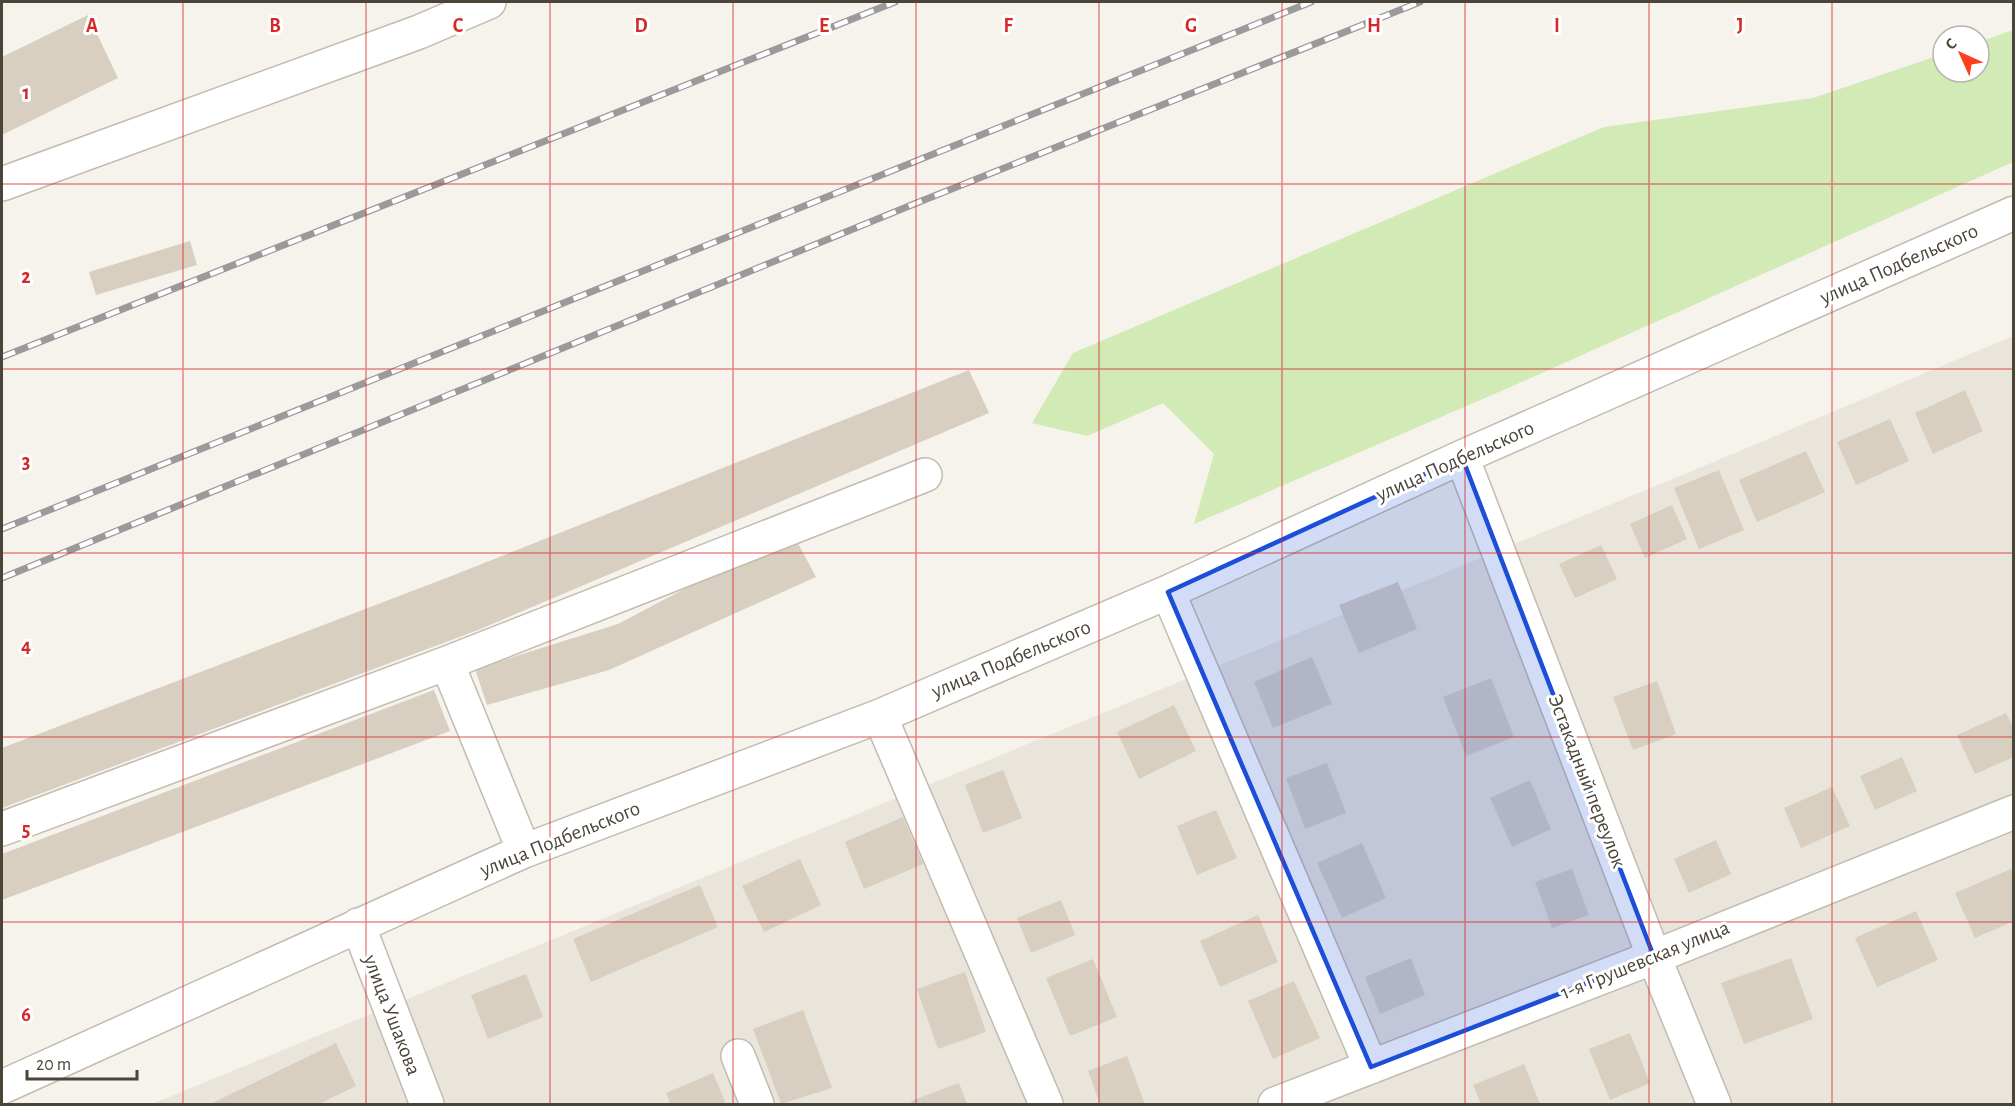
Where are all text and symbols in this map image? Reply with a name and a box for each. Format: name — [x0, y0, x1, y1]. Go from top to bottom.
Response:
text: A — [86, 16, 98, 36]
text: B — [269, 16, 281, 36]
text: C — [453, 16, 464, 36]
text: D — [634, 16, 648, 36]
text: E — [819, 16, 829, 36]
text: F — [1003, 16, 1013, 36]
text: G — [1185, 16, 1197, 36]
text: H — [1367, 16, 1381, 36]
text: I — [1554, 16, 1560, 36]
text: J — [1737, 16, 1743, 36]
north arrow — [1931, 24, 1991, 84]
text: С — [1942, 35, 1960, 53]
text: 1 — [22, 83, 30, 103]
street label: улица Подбельского — [1816, 220, 1981, 309]
text: 2 — [21, 267, 31, 287]
street label: улица Подбельского — [1372, 417, 1537, 506]
text: 3 — [22, 452, 30, 472]
street label: улица Подбельского — [928, 616, 1094, 702]
text: 4 — [21, 636, 31, 656]
street label: Эстакадный переулок — [1544, 691, 1630, 871]
street label: улица Подбельского — [476, 797, 643, 881]
text: 5 — [22, 820, 30, 840]
street label: 1-я Грушевская улица — [1558, 916, 1733, 1003]
street label: улица Ушакова — [359, 951, 425, 1079]
text: 6 — [21, 1005, 31, 1025]
scale bar — [27, 1043, 136, 1081]
text: 20 m — [36, 1056, 71, 1074]

